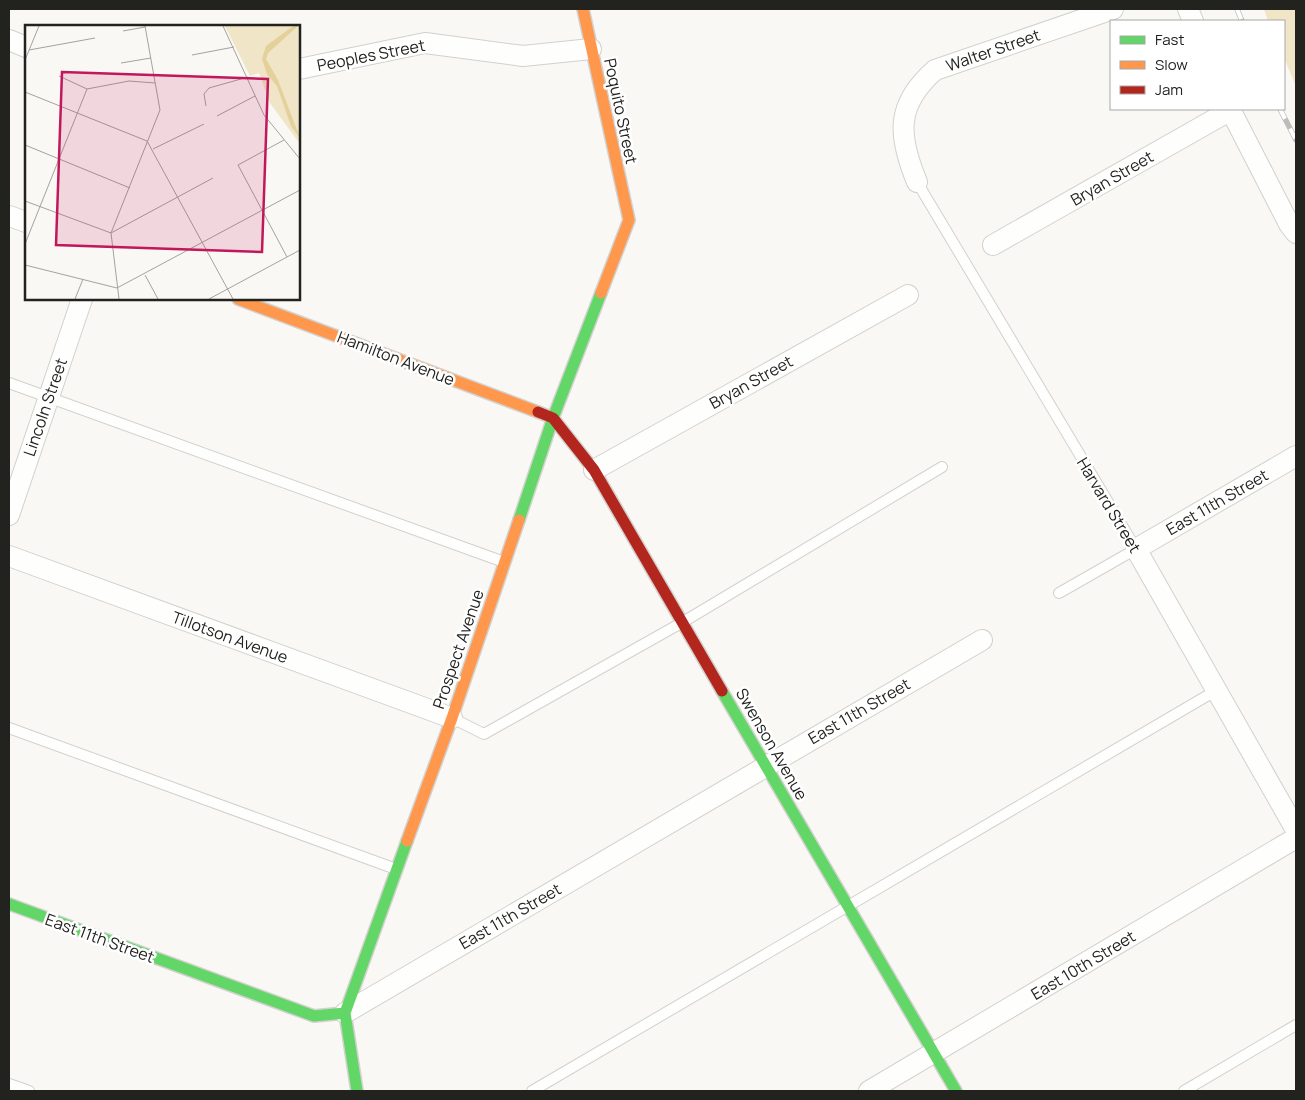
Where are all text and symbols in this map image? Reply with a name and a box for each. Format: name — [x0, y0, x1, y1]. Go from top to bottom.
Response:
legend — [1110, 20, 1285, 110]
street label: Walter Street — [943, 24, 1043, 76]
inset map — [25, 25, 300, 300]
text: Fast — [1155, 29, 1184, 50]
street label: Peoples Street — [315, 34, 427, 76]
text: Slow — [1155, 54, 1188, 75]
street label: Poquito Street — [599, 56, 643, 166]
text: Jam — [1155, 79, 1183, 100]
street label: Bryan Street — [1067, 145, 1157, 211]
street label: Hamilton Avenue — [334, 326, 458, 390]
street label: Bryan Street — [705, 350, 797, 414]
street label: Lincoln Street — [18, 355, 72, 459]
street label: Harvard Street — [1072, 453, 1146, 557]
street label: East 11th Street — [1162, 464, 1272, 540]
street label: Prospect Avenue — [427, 586, 489, 712]
street label: Tillotson Avenue — [169, 606, 291, 668]
street label: East 11th Street — [804, 673, 914, 749]
street label: Swenson Avenue — [731, 684, 813, 804]
street label: East 11th Street — [455, 878, 565, 954]
street label: East 11th Street — [42, 908, 158, 968]
street label: East 10th Street — [1027, 925, 1139, 1005]

